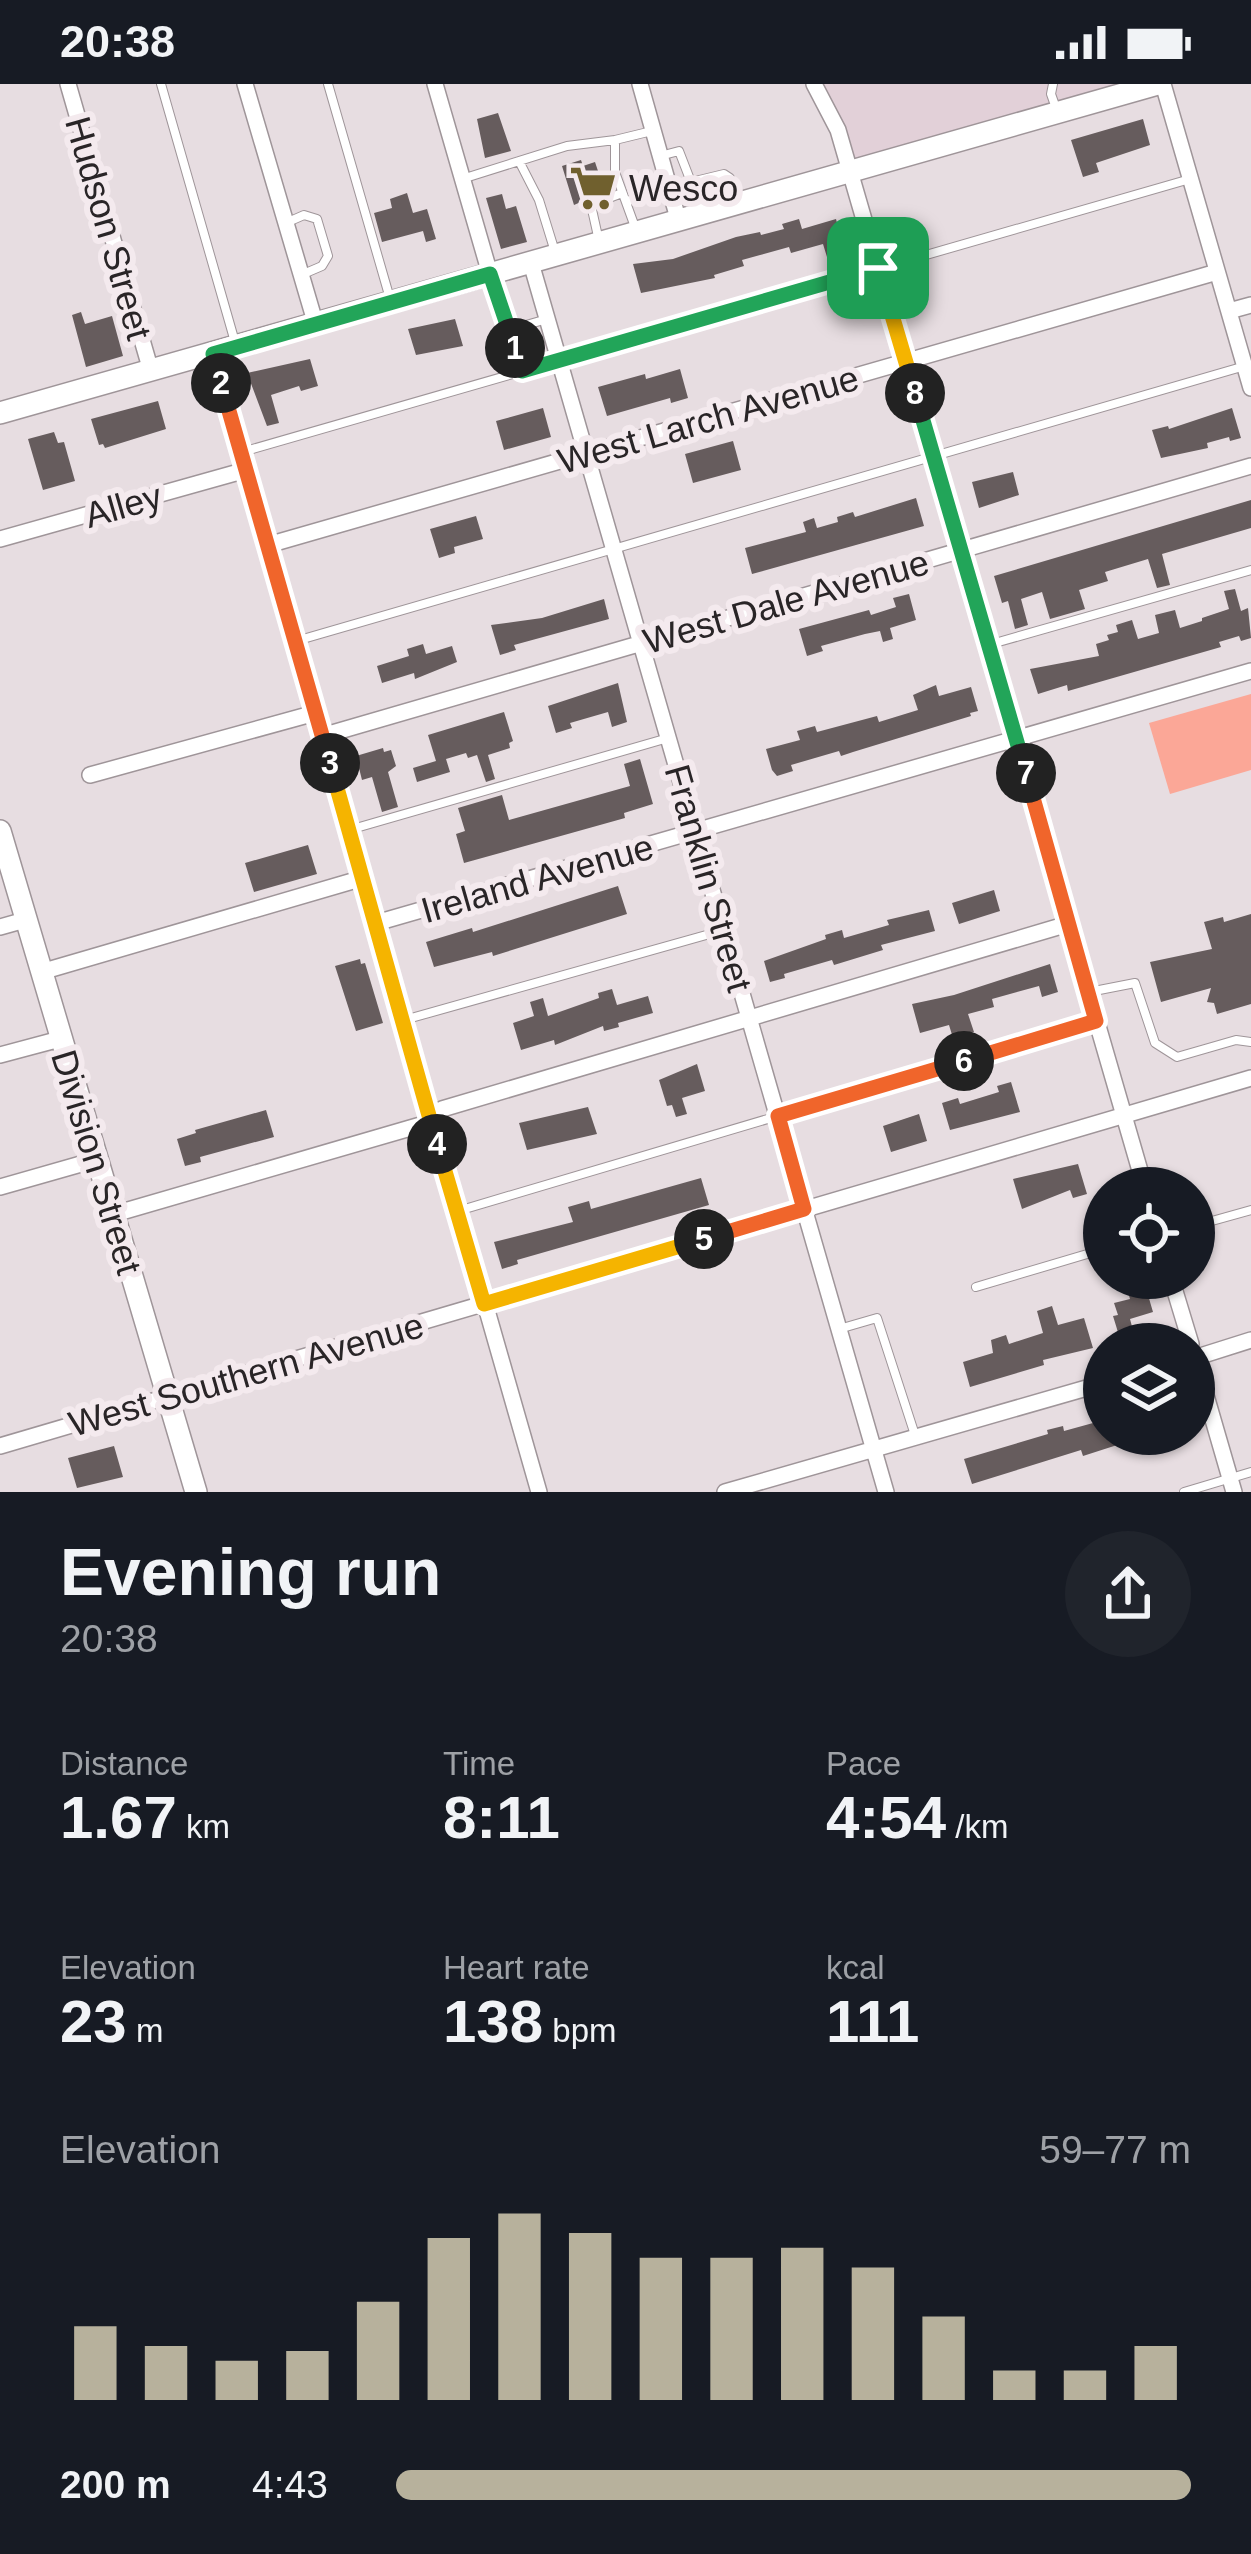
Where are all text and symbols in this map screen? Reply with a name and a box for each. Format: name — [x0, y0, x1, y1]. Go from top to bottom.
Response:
text: 20:38 — [60, 16, 175, 67]
street label: Hudson Street — [57, 112, 160, 344]
supermarket icon: Wesco — [568, 163, 618, 213]
place label: Wesco — [629, 168, 738, 209]
pin — [827, 217, 929, 319]
icon: arrive — [845, 235, 911, 301]
pin: 1 — [485, 318, 545, 378]
text: 1 — [506, 329, 524, 366]
pin: 2 — [191, 353, 251, 413]
street label: West Larch Avenue — [553, 357, 863, 482]
pin: 8 — [885, 363, 945, 423]
text: 2 — [212, 364, 230, 401]
text: 8 — [906, 374, 924, 411]
street label: Alley — [80, 475, 166, 536]
street label: West Dale Avenue — [639, 541, 934, 662]
pin: 3 — [300, 733, 360, 793]
pin: 7 — [996, 743, 1056, 803]
text: 3 — [321, 744, 339, 781]
text: 7 — [1017, 754, 1035, 791]
street label: Franklin Street — [657, 760, 760, 996]
street label: Ireland Avenue — [416, 826, 658, 931]
pin: 6 — [934, 1031, 994, 1091]
text: 6 — [955, 1042, 973, 1079]
street label: Division Street — [43, 1045, 150, 1279]
pin: 4 — [407, 1114, 467, 1174]
text: 4 — [428, 1125, 446, 1162]
map controls — [1083, 1167, 1215, 1455]
button: locate — [1083, 1167, 1215, 1299]
pin: 5 — [674, 1209, 734, 1269]
text: 5 — [695, 1220, 713, 1257]
street label: West Southern Avenue — [64, 1304, 428, 1445]
button: layers — [1083, 1323, 1215, 1455]
button: share — [1065, 1531, 1191, 1657]
text: Evening run — [60, 1535, 441, 1609]
text: 20:38 — [60, 1617, 158, 1660]
text: Distance — [60, 1745, 188, 1782]
text: Time — [443, 1745, 515, 1782]
text: Pace — [826, 1745, 901, 1782]
text: 1.67 — [60, 1784, 177, 1851]
text: 8:11 — [443, 1784, 560, 1851]
text: 4:54 — [826, 1784, 946, 1851]
text: km — [177, 1808, 230, 1845]
text: /km — [946, 1808, 1008, 1845]
text: Elevation — [60, 1949, 196, 1986]
text: Heart rate — [443, 1949, 590, 1986]
text: kcal — [826, 1949, 885, 1986]
text: 23 — [60, 1988, 127, 2055]
text: 138 — [443, 1988, 543, 2055]
text: 111 — [826, 1988, 920, 2055]
text: m — [127, 2012, 163, 2049]
text: bpm — [543, 2012, 616, 2049]
text: Elevation — [60, 2128, 220, 2171]
text: 59–77 m — [1039, 2128, 1191, 2171]
text: 200 m — [60, 2463, 171, 2506]
text: 4:43 — [252, 2463, 328, 2506]

